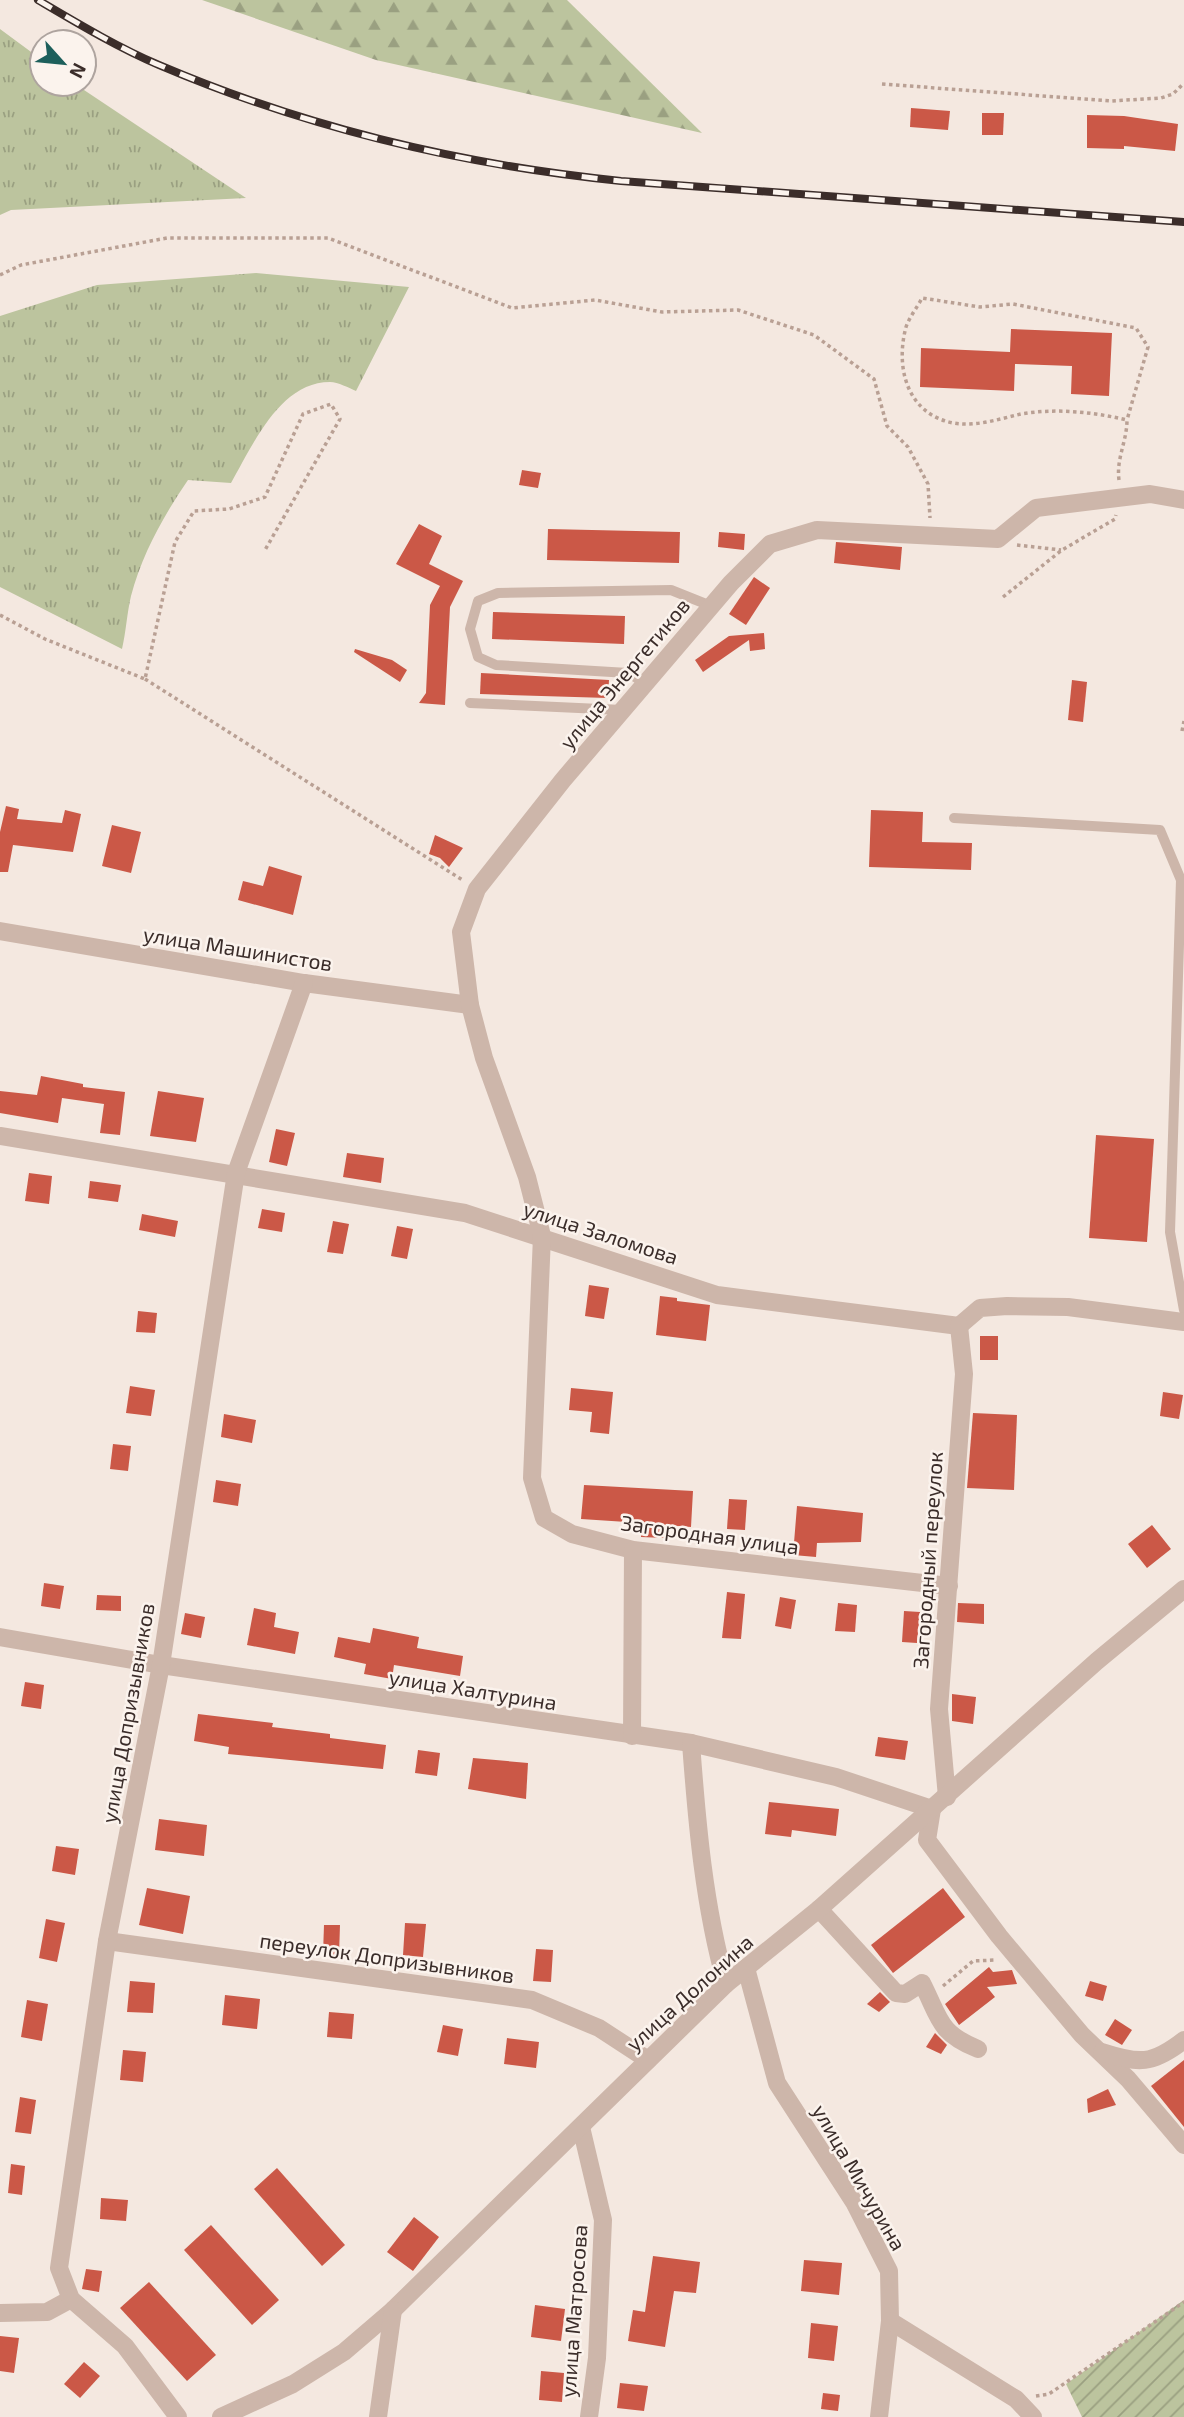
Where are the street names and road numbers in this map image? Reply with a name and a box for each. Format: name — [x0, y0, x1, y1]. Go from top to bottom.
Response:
street label: улица Энергетиков — [554, 593, 695, 754]
street label: улица Машинистов — [141, 921, 334, 976]
street label: улица Заломова — [520, 1195, 681, 1270]
street label: Загородный переулок — [907, 1451, 948, 1670]
street label: Загородная улица — [619, 1509, 801, 1560]
street label: улица Допризывников — [95, 1601, 160, 1825]
street label: улица Халтурина — [387, 1663, 559, 1716]
street label: переулок Допризывников — [258, 1927, 516, 1988]
street label: улица Долонина — [620, 1929, 758, 2056]
street label: улица Мичурина — [807, 2099, 912, 2255]
street label: улица Матросова — [554, 2224, 593, 2398]

